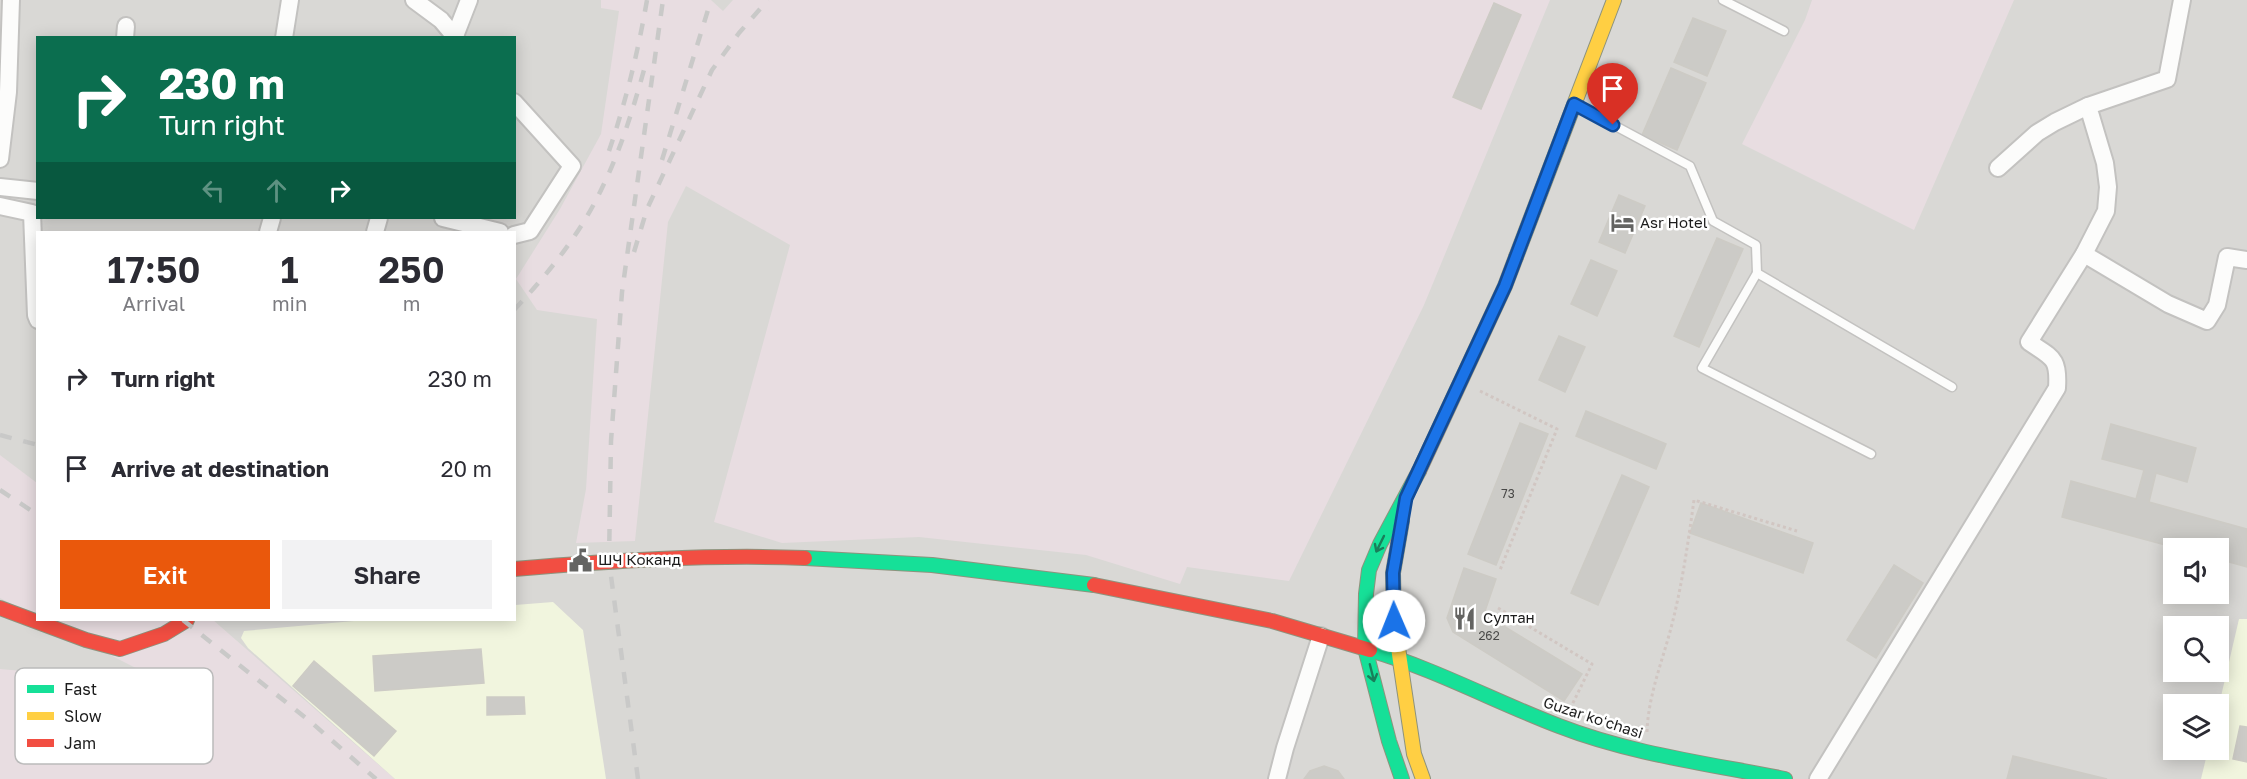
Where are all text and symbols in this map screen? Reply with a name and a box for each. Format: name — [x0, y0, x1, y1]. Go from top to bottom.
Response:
text: 230 m — [159, 58, 285, 108]
icon: right — [60, 60, 138, 138]
pin — [1587, 63, 1638, 125]
icon: arrive — [1596, 72, 1629, 105]
text: Turn right — [159, 109, 285, 141]
icon: left — [197, 174, 230, 207]
icon: ahead — [260, 174, 293, 207]
icon: right — [323, 174, 356, 207]
hotel icon: Asr Hotel — [1609, 210, 1635, 236]
place label: Asr Hotel — [1640, 213, 1708, 231]
text: 17:50 — [107, 248, 201, 291]
text: 1 — [280, 248, 299, 291]
text: 250 — [379, 248, 445, 291]
text: Arrival — [123, 291, 185, 315]
text: min — [272, 291, 307, 315]
text: m — [403, 291, 420, 315]
icon: right — [60, 362, 93, 395]
text: Turn right — [111, 365, 215, 392]
text: 230 m — [428, 365, 492, 392]
icon: arrive — [60, 452, 93, 485]
text: Arrive at destination — [111, 455, 329, 482]
text: 20 m — [441, 455, 492, 482]
house number: 73 — [1501, 486, 1515, 501]
one-way arrow — [1374, 535, 1386, 553]
map controls — [2163, 538, 2229, 760]
button: sound — [2163, 538, 2229, 604]
button: Exit — [60, 540, 270, 609]
button: Share — [282, 540, 492, 609]
public building icon: ШЧ Коканд — [567, 547, 593, 573]
place label: ШЧ Коканд — [598, 550, 681, 568]
position arrow — [1362, 589, 1426, 653]
restaurant icon: Султан — [1452, 605, 1478, 631]
place label: Султан — [1483, 608, 1535, 626]
button: search — [2163, 616, 2229, 682]
house number: 262 — [1478, 628, 1500, 643]
one-way arrow — [1366, 663, 1378, 682]
legend — [15, 668, 213, 764]
text: Fast — [64, 679, 97, 699]
street label: Guzar koʻchasi — [1541, 692, 1645, 742]
button: layers — [2163, 694, 2229, 760]
text: Slow — [64, 706, 102, 726]
text: Jam — [64, 733, 96, 753]

